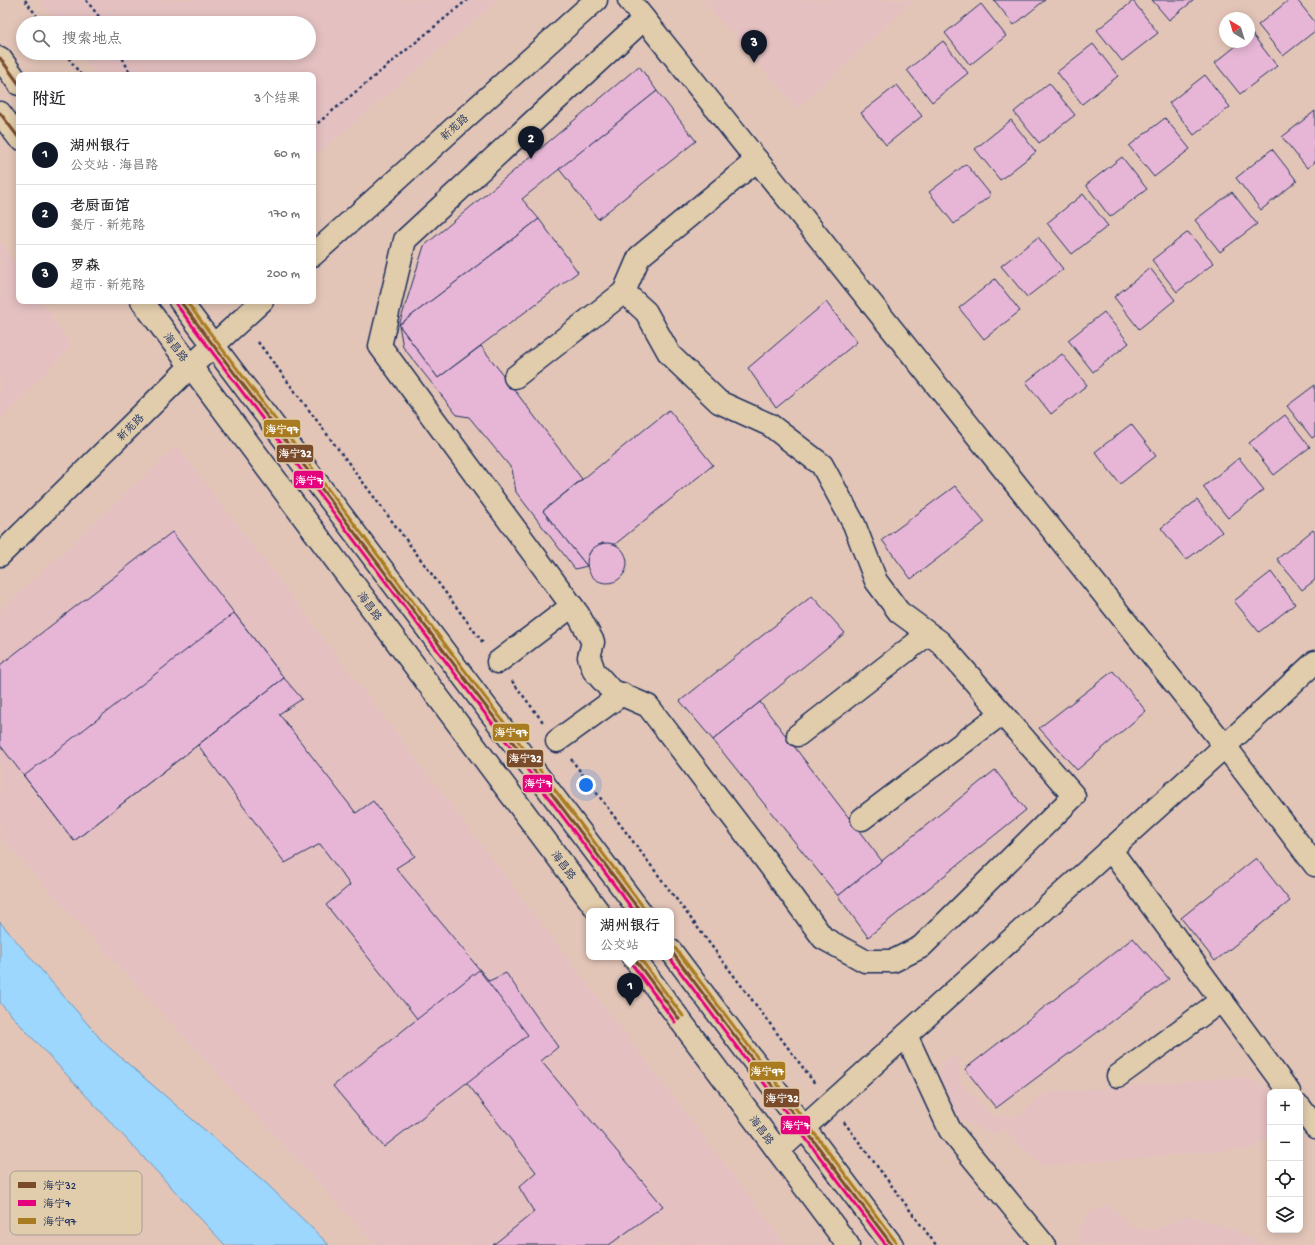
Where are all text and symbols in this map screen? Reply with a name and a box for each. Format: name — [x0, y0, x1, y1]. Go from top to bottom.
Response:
north arrow — [1219, 12, 1255, 48]
search box — [16, 16, 316, 60]
icon: search — [30, 27, 52, 49]
pin: 3 — [741, 30, 767, 63]
text: 搜索地点 — [62, 31, 122, 49]
text: 附近 — [32, 91, 66, 111]
text: 3个结果 — [254, 92, 300, 107]
street label: 新苑路 — [438, 112, 472, 144]
pin: 2 — [518, 126, 544, 159]
text: 湖州银行 — [70, 138, 130, 156]
text: 1 — [42, 147, 48, 162]
text: 60 m — [274, 147, 300, 162]
text: 公交站 · 海昌路 — [70, 159, 158, 174]
text: 老厨面馆 — [70, 198, 130, 216]
text: 2 — [42, 207, 48, 222]
text: 170 m — [268, 207, 300, 222]
text: 餐厅 · 新苑路 — [70, 219, 145, 234]
text: 罗森 — [70, 258, 100, 276]
text: 3 — [42, 267, 48, 282]
text: 200 m — [267, 267, 300, 282]
text: 超市 · 新苑路 — [70, 279, 145, 294]
street label: 海昌路 — [160, 331, 190, 365]
street label: 新苑路 — [115, 412, 147, 444]
line badge: 海宁97 — [263, 419, 301, 438]
text: 海宁97 — [265, 424, 300, 437]
line badge: 海宁32 — [276, 444, 314, 463]
text: 海宁32 — [278, 448, 312, 461]
line badge: 海宁7 — [293, 470, 324, 489]
text: 海宁7 — [295, 475, 324, 488]
street label: 海昌路 — [354, 590, 384, 624]
line badge: 海宁97 — [492, 723, 530, 742]
text: 海宁97 — [494, 727, 529, 740]
line badge: 海宁32 — [506, 749, 544, 768]
text: 海宁32 — [508, 753, 542, 766]
line badge: 海宁7 — [522, 774, 553, 793]
your location — [576, 775, 596, 795]
text: 海宁7 — [524, 778, 553, 791]
street label: 海昌路 — [548, 849, 578, 883]
popup — [586, 908, 674, 960]
text: 湖州银行 — [600, 918, 660, 936]
text: 公交站 — [600, 939, 639, 954]
pin: 1 — [617, 973, 643, 1006]
line badge: 海宁97 — [749, 1061, 786, 1081]
text: 海宁97 — [750, 1066, 785, 1079]
line badge: 海宁32 — [763, 1088, 800, 1108]
map controls — [1267, 1089, 1303, 1233]
button: + — [1267, 1089, 1303, 1125]
text: 海宁32 — [765, 1093, 799, 1106]
street label: 海昌路 — [746, 1114, 776, 1148]
line badge: 海宁7 — [780, 1115, 811, 1135]
text: 海宁7 — [782, 1120, 811, 1133]
button: − — [1267, 1125, 1303, 1161]
button: locate — [1267, 1161, 1303, 1197]
legend — [10, 1171, 142, 1235]
text: 海宁32 — [43, 1180, 77, 1193]
button: layers — [1267, 1197, 1303, 1233]
text: 海宁7 — [43, 1198, 71, 1211]
text: 海宁97 — [43, 1216, 77, 1229]

